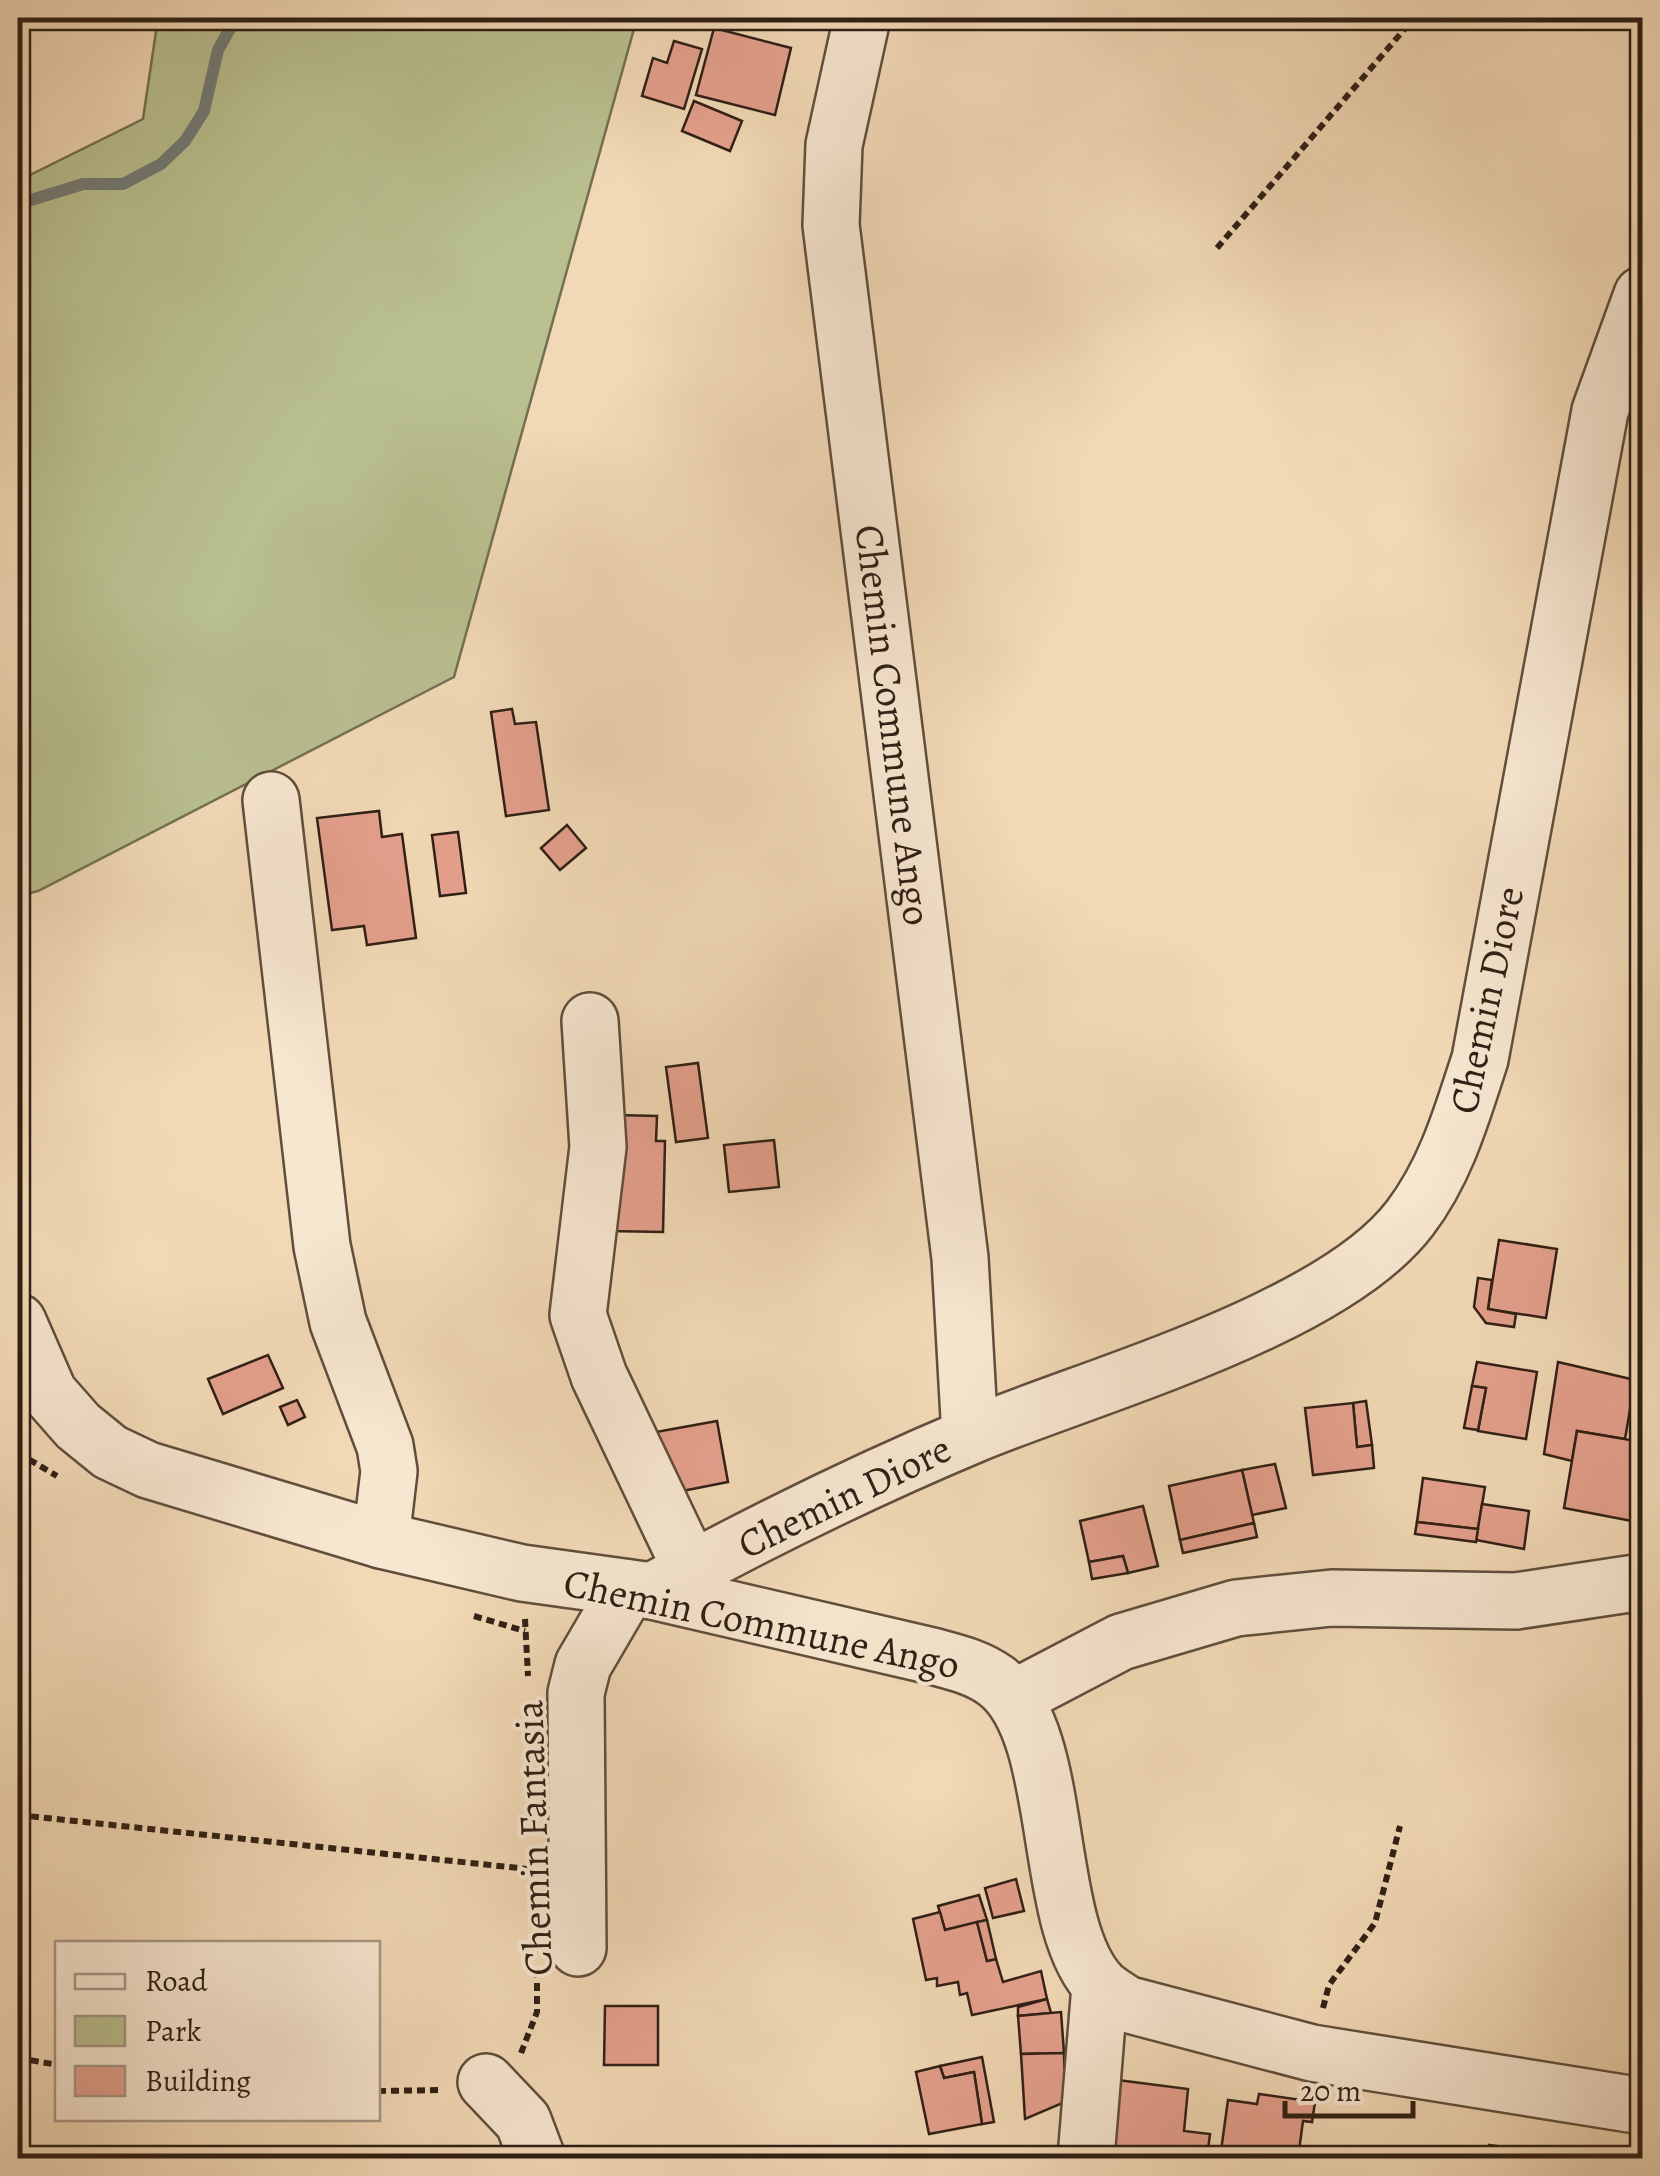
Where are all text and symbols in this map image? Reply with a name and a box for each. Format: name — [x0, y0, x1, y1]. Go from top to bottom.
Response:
street label: Chemin Commune Ango — [842, 522, 945, 929]
street label: Chemin Diore — [1436, 881, 1537, 1119]
street label: Chemin Diore — [728, 1421, 960, 1572]
street label: Chemin Commune Ango — [559, 1555, 965, 1692]
street label: Chemin Fantasia — [501, 1699, 566, 1977]
legend — [55, 1941, 380, 2121]
text: Road — [145, 1961, 208, 2001]
text: Park — [145, 2011, 201, 2051]
scale bar — [1285, 2056, 1412, 2118]
text: Building — [145, 2061, 251, 2101]
text: 20 m — [1300, 2071, 1361, 2111]

